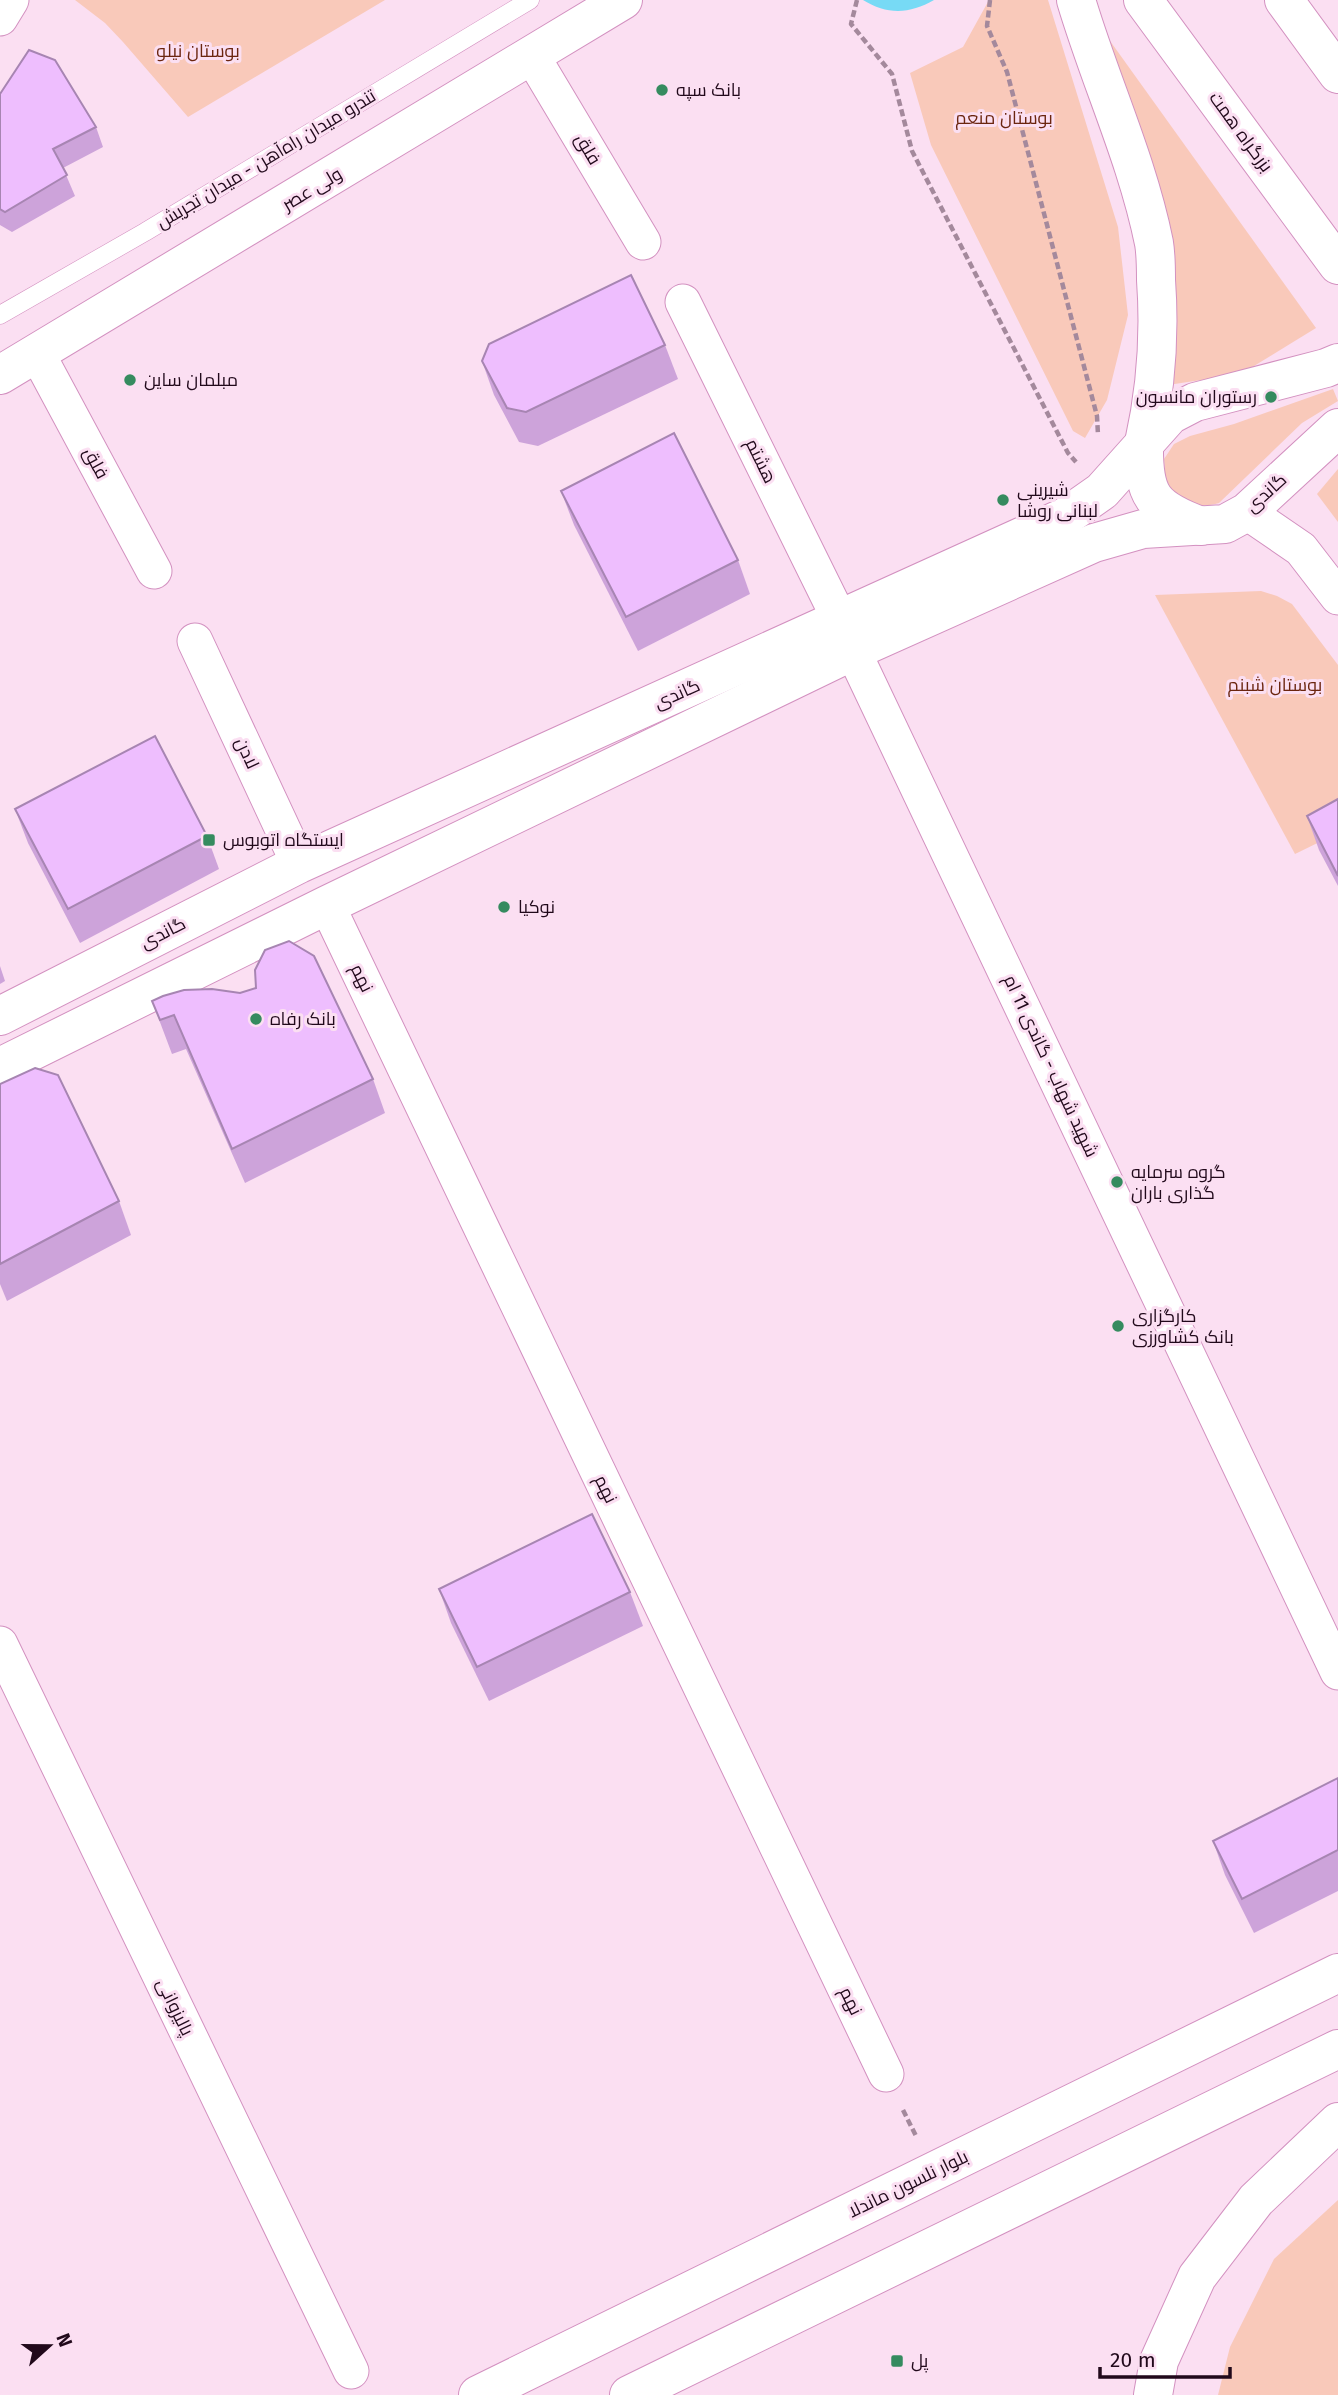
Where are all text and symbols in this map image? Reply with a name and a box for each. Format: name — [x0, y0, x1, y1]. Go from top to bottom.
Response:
park label: بوستان نیلو — [156, 40, 240, 62]
place label: بانک سپه — [676, 79, 741, 101]
marker: بانک سپه — [654, 82, 670, 98]
street label: تندرو میدان راه‌آهن - میدان تجریش — [152, 85, 380, 233]
street label: بزرگراه همت — [1205, 88, 1277, 176]
park label: بوستان منعم — [955, 107, 1053, 130]
street label: فلق — [569, 129, 606, 169]
street label: ولی عصر — [277, 163, 346, 216]
place label: مبلمان ساین — [144, 369, 238, 391]
marker: مبلمان ساین — [122, 372, 138, 388]
place label: رستوران مانسون — [1136, 386, 1257, 408]
marker: رستوران مانسون — [1263, 389, 1279, 405]
street label: هشتم — [740, 435, 781, 487]
street label: فلق — [78, 443, 113, 483]
street label: گاندی — [1241, 469, 1291, 517]
place label: شیرینی لبنانی روشا — [1017, 479, 1098, 522]
marker: شیرینی لبنانی روشا — [995, 492, 1011, 508]
street label: گاندی — [651, 674, 703, 714]
park label: بوستان شبنم — [1228, 674, 1322, 697]
street label: لادن — [230, 734, 264, 772]
place label: ایستگاه اتوبوس — [223, 829, 344, 851]
marker: ایستگاه اتوبوس — [201, 832, 217, 848]
place label: نوکیا — [518, 896, 555, 918]
marker: نوکیا — [496, 899, 512, 915]
street label: گاندی — [137, 912, 189, 954]
street label: نهم — [345, 960, 378, 996]
street label: شهید شهاب - گاندی 11 ام — [998, 971, 1103, 1161]
place label: بانک رفاه — [270, 1008, 336, 1030]
marker: بانک رفاه — [248, 1011, 264, 1027]
place label: گروه سرمایه گذاری باران — [1131, 1161, 1226, 1204]
marker: گروه سرمایه گذاری باران — [1109, 1174, 1125, 1190]
place label: کارگزاری بانک کشاورزی — [1132, 1305, 1234, 1348]
marker: کارگزاری بانک کشاورزی — [1110, 1318, 1126, 1334]
street label: نهم — [589, 1471, 622, 1507]
street label: پالیزوانی — [151, 1975, 198, 2040]
street label: نهم — [834, 1983, 867, 2019]
street label: بلوار نلسون ماندلا — [844, 2145, 972, 2223]
north arrow — [14, 2311, 84, 2381]
text: N — [51, 2330, 77, 2350]
scale bar — [1100, 2336, 1230, 2380]
text: 20 m — [1110, 2347, 1156, 2373]
place label: پل — [911, 2350, 929, 2373]
marker: پل — [889, 2353, 905, 2369]

